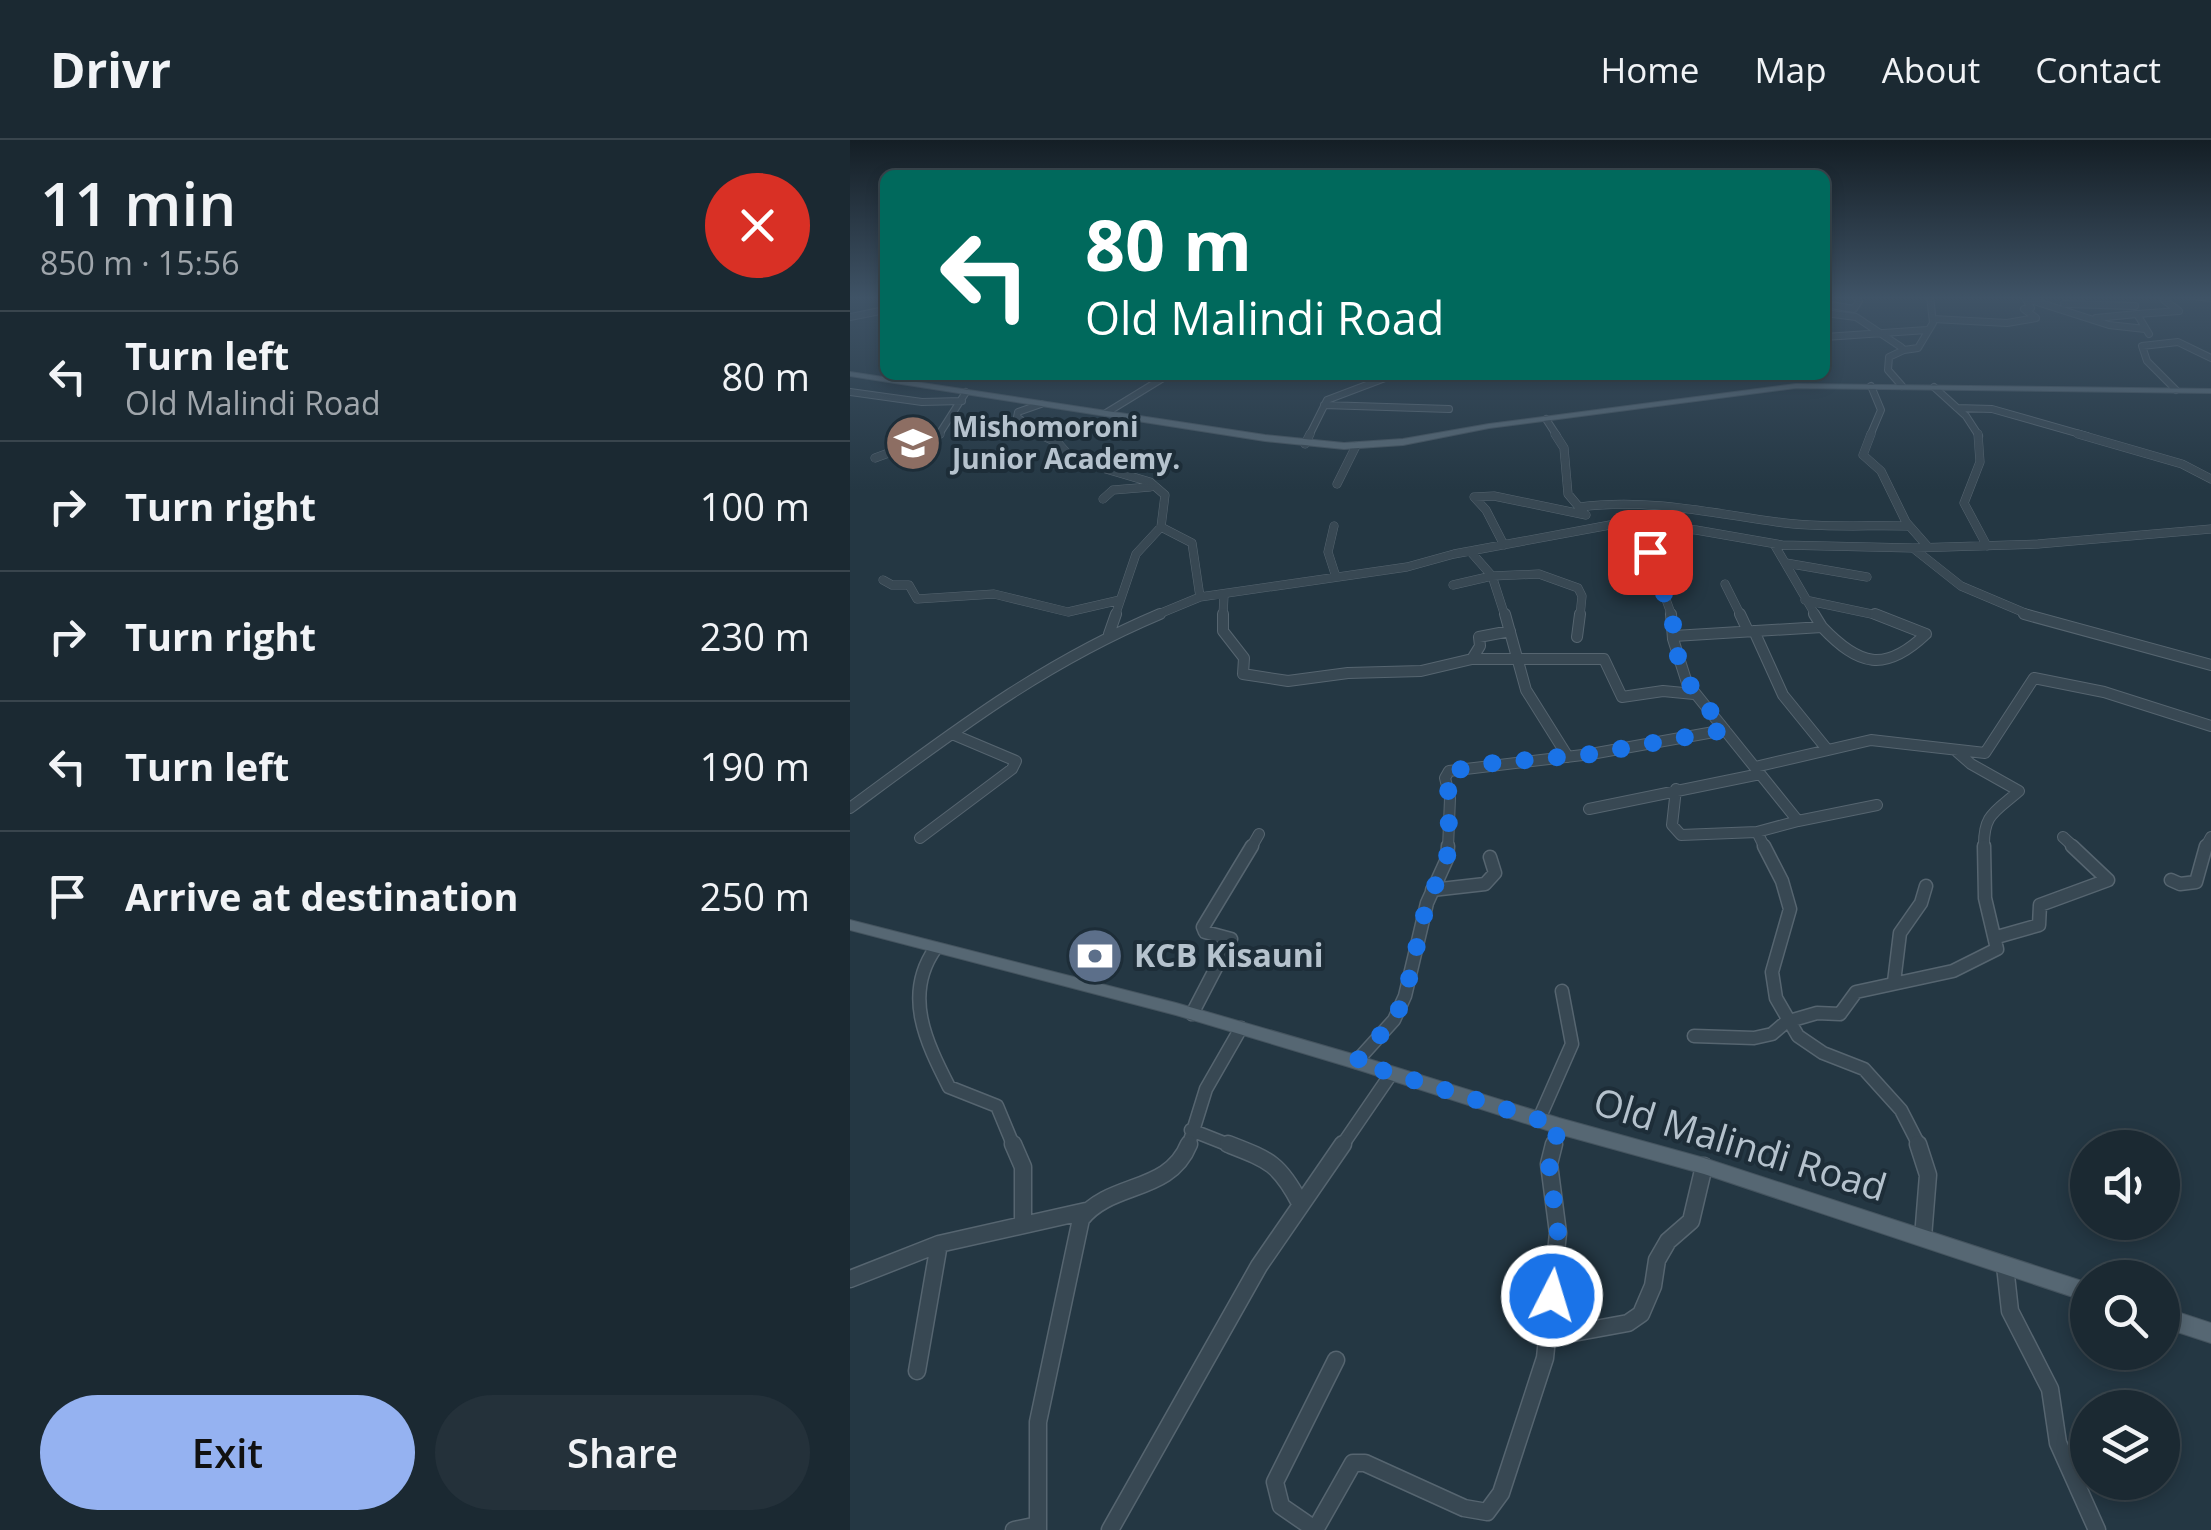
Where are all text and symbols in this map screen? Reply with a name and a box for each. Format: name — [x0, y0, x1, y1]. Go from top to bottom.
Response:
text: Drivr — [50, 37, 171, 102]
text: Home — [1600, 46, 1699, 93]
text: Map — [1754, 46, 1827, 93]
text: About — [1882, 46, 1980, 93]
text: Contact — [2035, 46, 2161, 93]
text: 11 min — [40, 162, 236, 244]
button: close — [705, 173, 810, 278]
text: 80 m — [1085, 196, 1252, 292]
icon: left — [920, 210, 1050, 340]
text: 850 m · 15:56 — [40, 241, 239, 284]
text: Old Malindi Road — [1085, 287, 1444, 348]
text: Turn left — [125, 329, 289, 381]
icon: left — [40, 349, 95, 404]
text: 80 m — [721, 350, 810, 402]
text: Old Malindi Road — [125, 381, 381, 424]
place label: Mishomoroni Junior Academy. — [949, 407, 1180, 477]
school or university icon: Mishomoroni Junior Academy. — [883, 413, 943, 473]
icon: right — [40, 479, 95, 534]
text: Turn right — [125, 480, 316, 532]
text: 100 m — [700, 480, 810, 532]
pin — [1608, 510, 1693, 595]
icon: arrive — [1623, 525, 1678, 580]
icon: right — [40, 609, 95, 664]
text: Turn right — [125, 610, 316, 662]
text: 230 m — [700, 610, 810, 662]
icon: left — [40, 739, 95, 794]
text: Turn left — [125, 740, 289, 792]
text: 190 m — [700, 740, 810, 792]
icon: arrive — [40, 869, 95, 924]
text: Arrive at destination — [125, 870, 519, 922]
text: 250 m — [700, 870, 810, 922]
bank icon: KCB Kisauni — [1065, 926, 1125, 986]
place label: KCB Kisauni — [1134, 933, 1324, 976]
street label: Old Malindi Road — [1588, 1074, 1893, 1212]
map controls — [2070, 1130, 2180, 1500]
button: sound — [2070, 1130, 2180, 1240]
position arrow — [1500, 1244, 1604, 1348]
button: search — [2070, 1260, 2180, 1370]
button: layers — [2070, 1390, 2180, 1500]
button: Exit — [40, 1395, 415, 1510]
button: Share — [435, 1395, 810, 1510]

